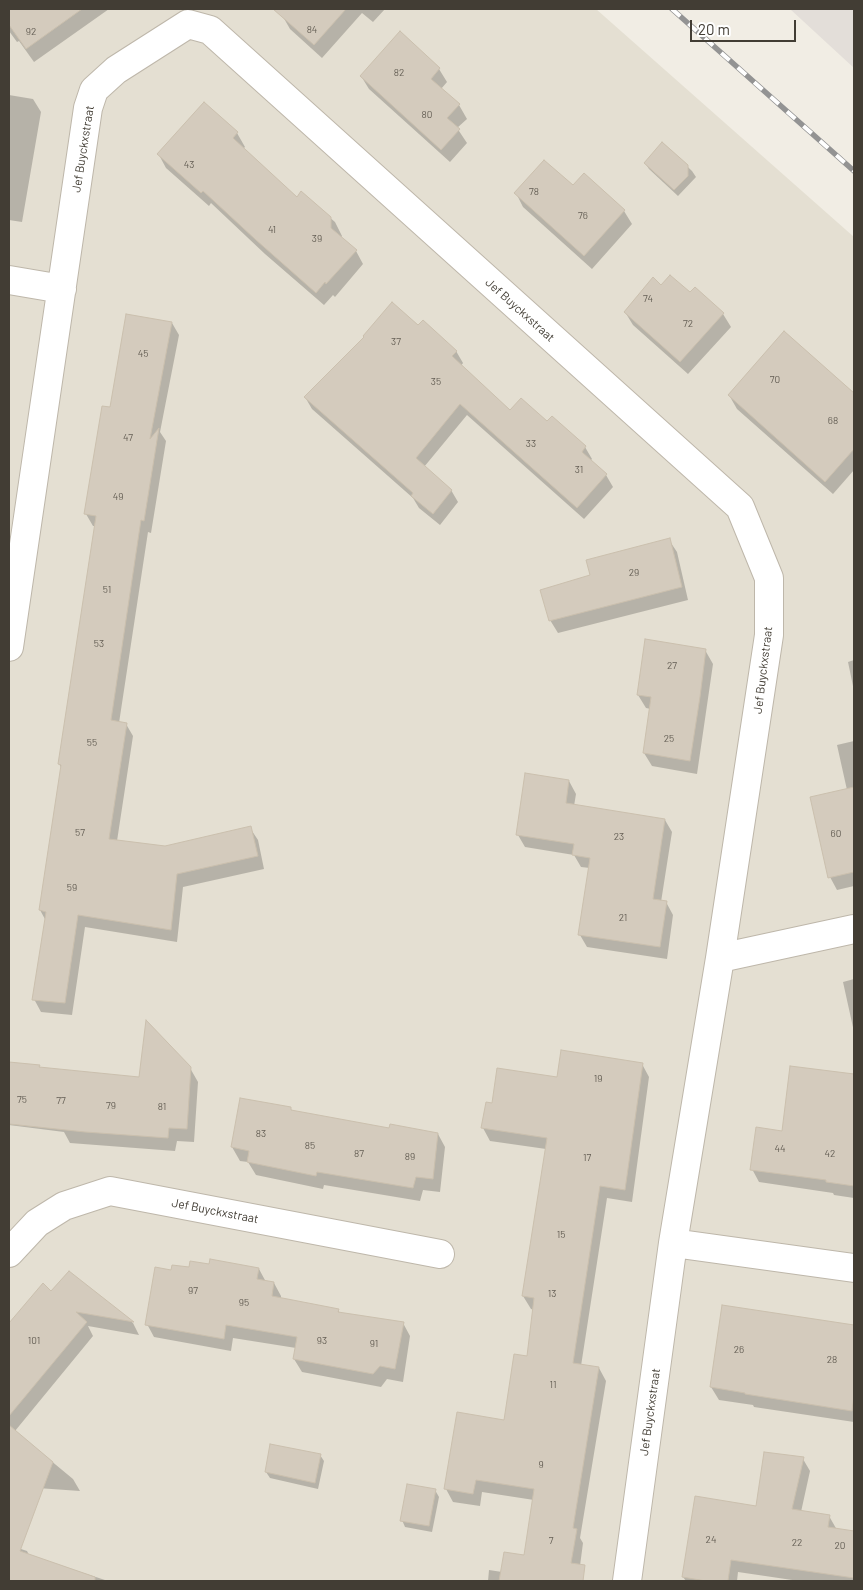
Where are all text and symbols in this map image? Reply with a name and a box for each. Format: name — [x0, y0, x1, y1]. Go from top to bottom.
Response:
scale bar — [693, 10, 799, 42]
text: 20 m — [698, 20, 730, 38]
house number: 84 — [307, 24, 317, 36]
house number: 92 — [26, 26, 36, 38]
house number: 82 — [394, 67, 404, 79]
street label: Jef Buyckxstraat — [69, 104, 97, 194]
house number: 80 — [422, 109, 432, 121]
house number: 43 — [184, 159, 194, 171]
house number: 78 — [529, 186, 539, 198]
house number: 76 — [578, 210, 588, 222]
house number: 41 — [268, 224, 276, 236]
house number: 39 — [312, 233, 322, 245]
street label: Jef Buyckxstraat — [482, 275, 558, 345]
house number: 74 — [643, 293, 653, 305]
house number: 72 — [683, 318, 693, 330]
house number: 37 — [391, 336, 401, 348]
house number: 45 — [138, 348, 148, 360]
house number: 70 — [770, 374, 780, 386]
house number: 35 — [431, 376, 441, 388]
house number: 68 — [828, 415, 838, 427]
house number: 47 — [123, 432, 133, 444]
house number: 33 — [526, 438, 536, 450]
house number: 31 — [575, 464, 583, 476]
house number: 49 — [113, 491, 123, 503]
house number: 29 — [629, 567, 639, 579]
house number: 51 — [103, 584, 111, 596]
street label: Jef Buyckxstraat — [750, 625, 776, 715]
house number: 53 — [94, 638, 104, 650]
house number: 27 — [667, 660, 677, 672]
house number: 25 — [664, 733, 674, 745]
house number: 55 — [87, 737, 97, 749]
house number: 57 — [75, 827, 85, 839]
house number: 60 — [831, 828, 841, 840]
house number: 23 — [614, 831, 624, 843]
house number: 59 — [67, 882, 77, 894]
house number: 21 — [619, 912, 627, 924]
house number: 19 — [594, 1073, 602, 1085]
house number: 75 — [17, 1094, 27, 1106]
house number: 77 — [56, 1095, 66, 1107]
house number: 79 — [106, 1100, 116, 1112]
house number: 81 — [158, 1101, 166, 1113]
house number: 83 — [256, 1128, 266, 1140]
house number: 85 — [305, 1140, 315, 1152]
house number: 44 — [774, 1143, 786, 1155]
house number: 87 — [354, 1148, 364, 1160]
house number: 42 — [825, 1148, 835, 1160]
house number: 89 — [405, 1151, 415, 1163]
house number: 17 — [583, 1152, 591, 1164]
street label: Jef Buyckxstraat — [170, 1196, 260, 1226]
house number: 15 — [557, 1229, 565, 1241]
house number: 97 — [188, 1285, 198, 1297]
house number: 13 — [548, 1288, 556, 1300]
house number: 95 — [239, 1297, 249, 1309]
house number: 101 — [28, 1335, 40, 1347]
house number: 93 — [317, 1335, 327, 1347]
house number: 91 — [370, 1338, 378, 1350]
house number: 26 — [734, 1344, 744, 1356]
house number: 28 — [827, 1354, 837, 1366]
street label: Jef Buyckxstraat — [637, 1367, 663, 1457]
house number: 11 — [549, 1379, 557, 1391]
house number: 9 — [538, 1459, 544, 1471]
house number: 24 — [706, 1534, 716, 1546]
house number: 7 — [549, 1535, 553, 1547]
house number: 22 — [792, 1537, 802, 1549]
house number: 20 — [834, 1540, 846, 1552]

